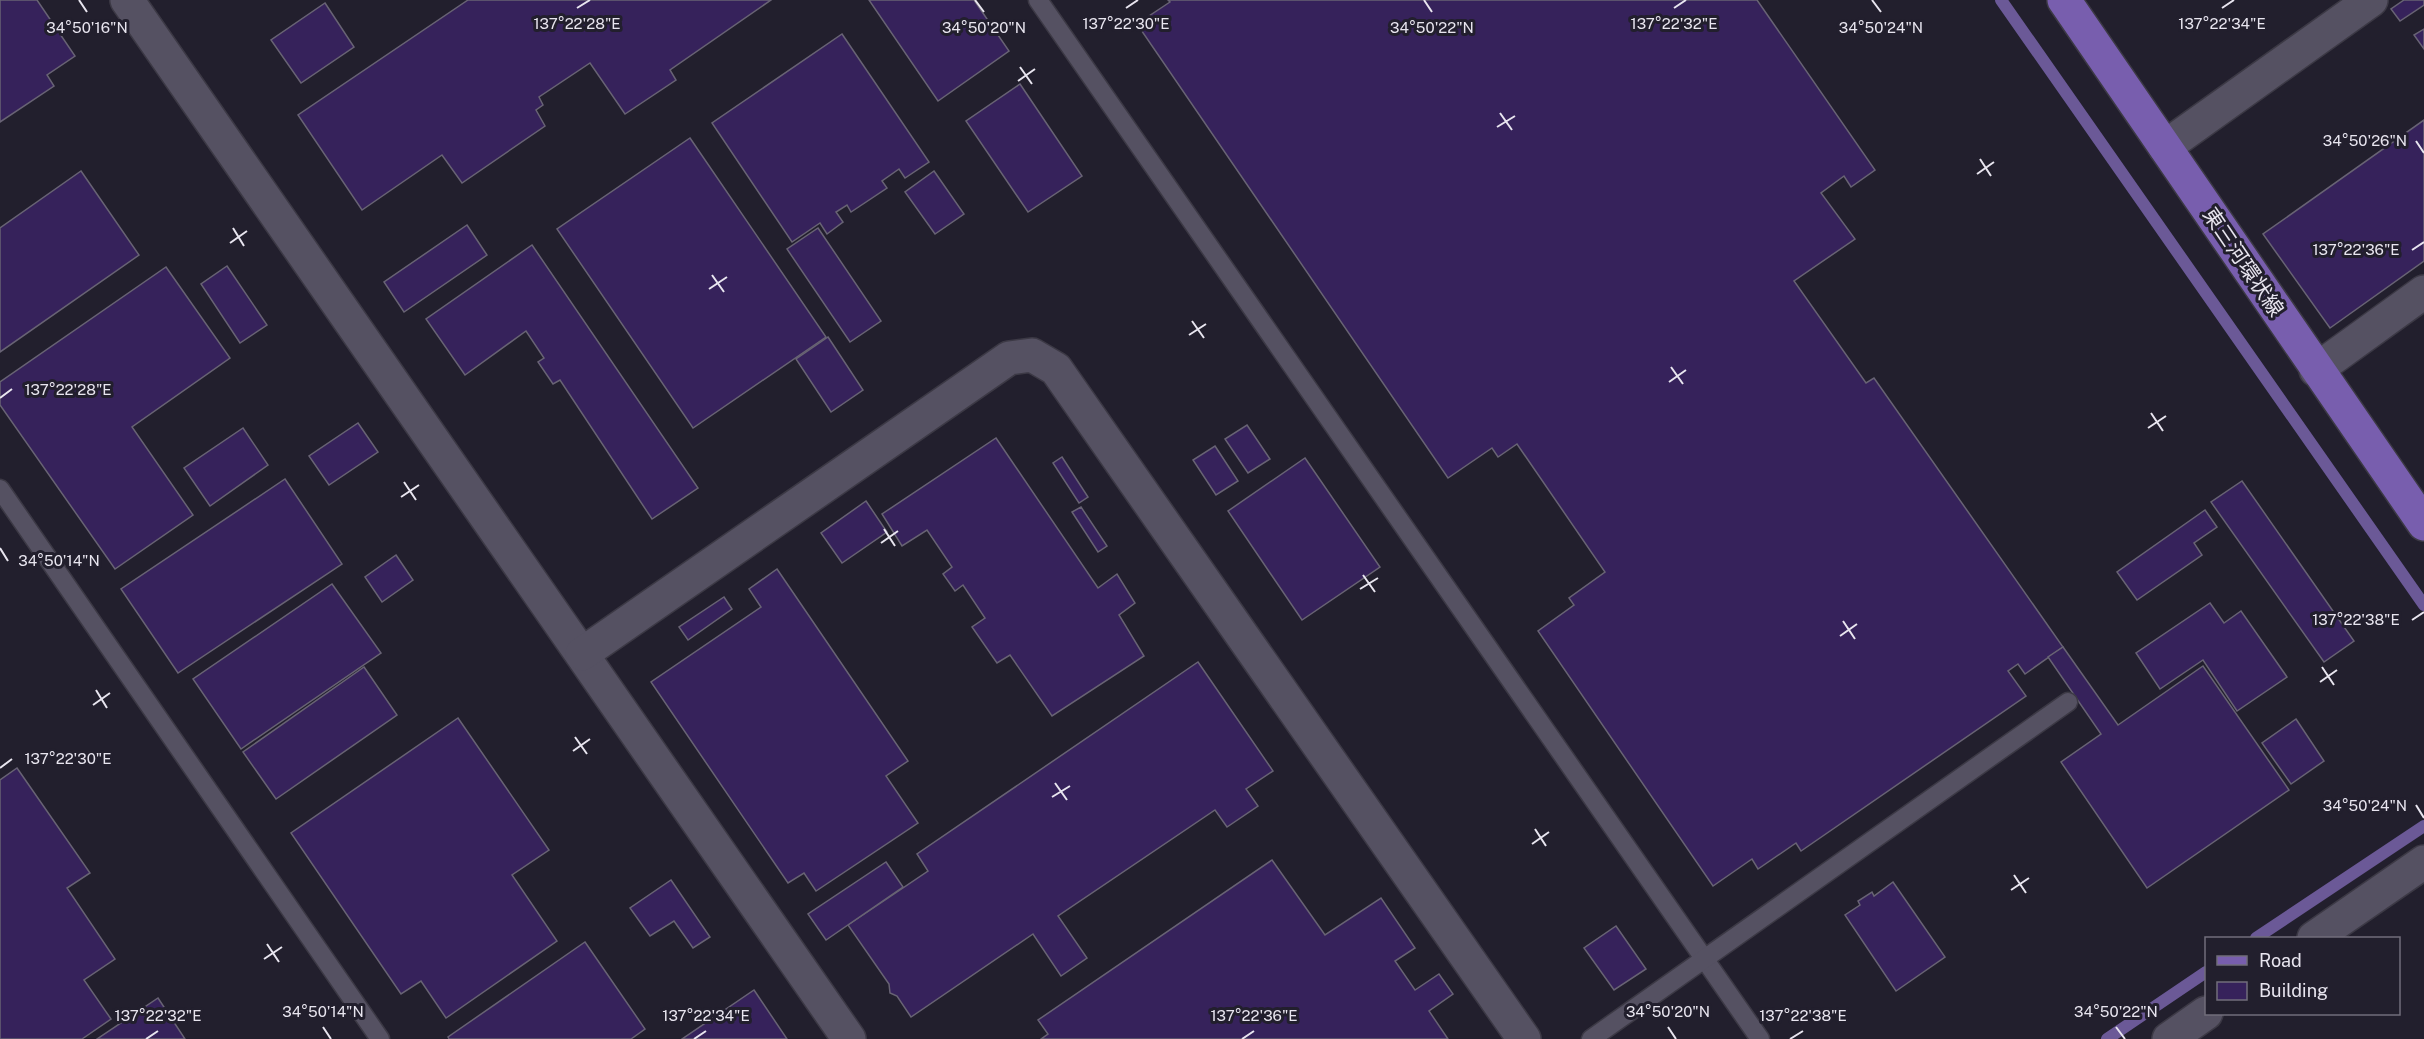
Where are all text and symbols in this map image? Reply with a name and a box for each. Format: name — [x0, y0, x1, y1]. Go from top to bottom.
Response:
text: 137°22'28"E — [533, 15, 621, 32]
text: 137°22'30"E — [1082, 15, 1170, 32]
text: 137°22'32"E — [1631, 15, 1717, 32]
text: 137°22'34"E — [2178, 15, 2266, 32]
text: 34°50'16"N — [46, 19, 128, 36]
text: 34°50'20"N — [942, 19, 1026, 36]
text: 34°50'22"N — [1390, 19, 1474, 36]
text: 34°50'24"N — [1839, 19, 1923, 36]
text: 34°50'26"N — [2323, 132, 2407, 149]
street label: 東三河環状線 — [2198, 203, 2289, 321]
text: 137°22'36"E — [2312, 241, 2400, 258]
text: 137°22'28"E — [24, 381, 112, 398]
text: 34°50'14"N — [18, 552, 100, 569]
text: 137°22'38"E — [2312, 611, 2400, 628]
text: 137°22'30"E — [24, 750, 112, 767]
text: 34°50'24"N — [2323, 797, 2407, 814]
legend — [2205, 937, 2400, 1015]
text: Road — [2259, 950, 2302, 971]
text: Building — [2259, 980, 2328, 1001]
text: 34°50'14"N — [282, 1003, 364, 1020]
text: 34°50'20"N — [1626, 1003, 1710, 1020]
text: 34°50'22"N — [2074, 1003, 2158, 1020]
text: 137°22'32"E — [115, 1007, 201, 1024]
text: 137°22'34"E — [662, 1007, 750, 1024]
text: 137°22'36"E — [1210, 1007, 1298, 1024]
text: 137°22'38"E — [1759, 1007, 1847, 1024]

